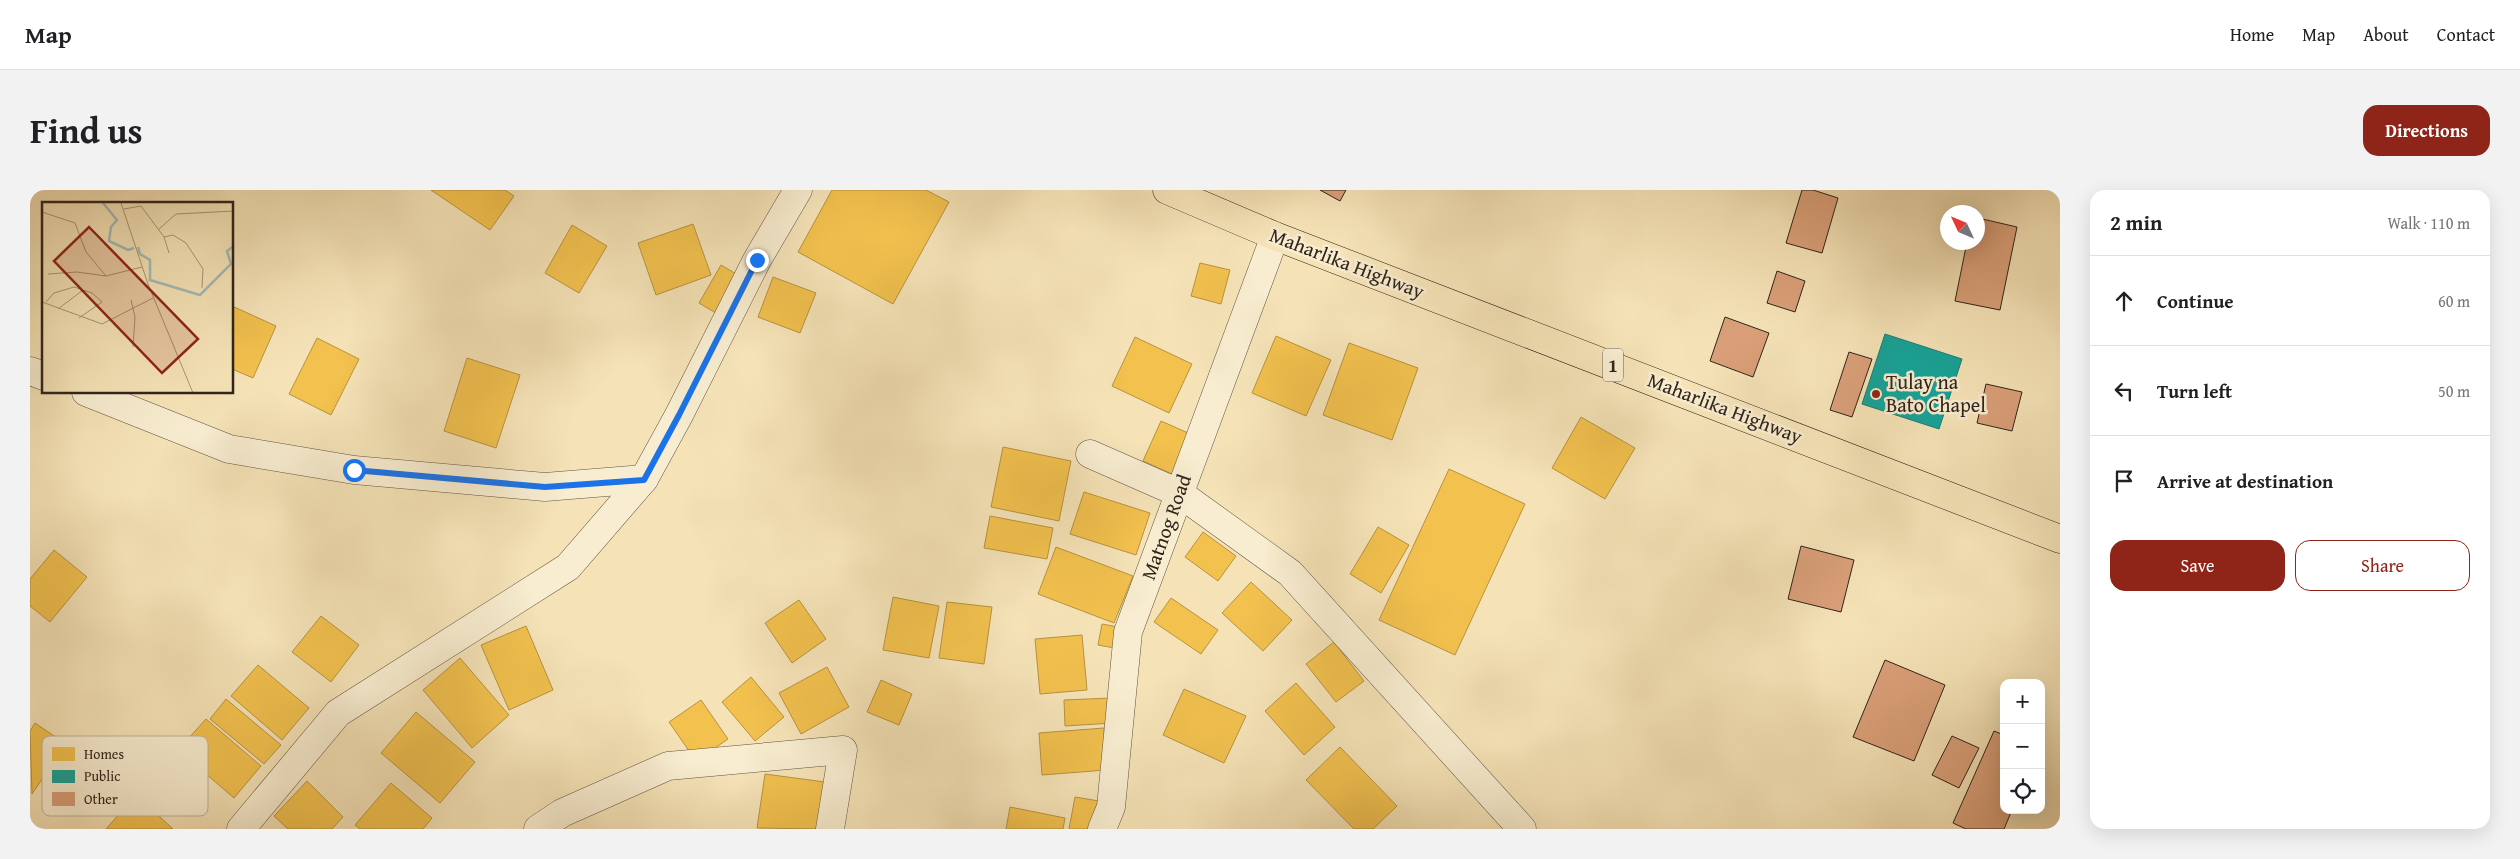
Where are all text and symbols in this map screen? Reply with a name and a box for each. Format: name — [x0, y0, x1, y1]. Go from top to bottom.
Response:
text: Map — [25, 17, 72, 52]
text: Home — [2230, 21, 2274, 48]
text: Map — [2302, 21, 2335, 48]
text: About — [2363, 21, 2409, 48]
text: Contact — [2437, 21, 2495, 48]
text: Find us — [30, 105, 143, 156]
button: Directions — [2363, 105, 2490, 156]
inset map — [42, 202, 234, 394]
north arrow — [1940, 205, 1985, 250]
text: 2 min — [2110, 207, 2162, 238]
text: Walk · 110 m — [2387, 211, 2470, 235]
street label: Maharlika Highway — [1266, 220, 1429, 305]
route end — [746, 249, 769, 272]
icon: ahead — [2110, 287, 2138, 315]
text: Continue — [2157, 287, 2234, 315]
text: 60 m — [2438, 289, 2470, 313]
road number: 1 — [1603, 348, 1623, 382]
street label: Maharlika Highway — [1644, 365, 1807, 450]
place label: Tulay na Bato Chapel — [1886, 367, 1986, 419]
icon: left — [2110, 377, 2138, 405]
text: Turn left — [2157, 377, 2232, 405]
text: 50 m — [2438, 379, 2470, 403]
marker: Tulay na Bato Chapel — [1870, 388, 1882, 400]
route start — [343, 459, 366, 482]
icon: arrive — [2110, 467, 2138, 495]
text: Arrive at destination — [2157, 467, 2333, 495]
street label: Matnog Road — [1133, 470, 1198, 584]
button: Save — [2110, 540, 2285, 591]
button: Share — [2295, 540, 2470, 591]
map controls — [2000, 679, 2045, 814]
button: + — [2000, 679, 2045, 724]
button: − — [2000, 724, 2045, 769]
legend — [42, 736, 208, 816]
text: Homes — [84, 744, 124, 764]
text: Public — [84, 766, 120, 786]
button: locate — [2000, 769, 2045, 814]
text: Other — [84, 789, 118, 809]

